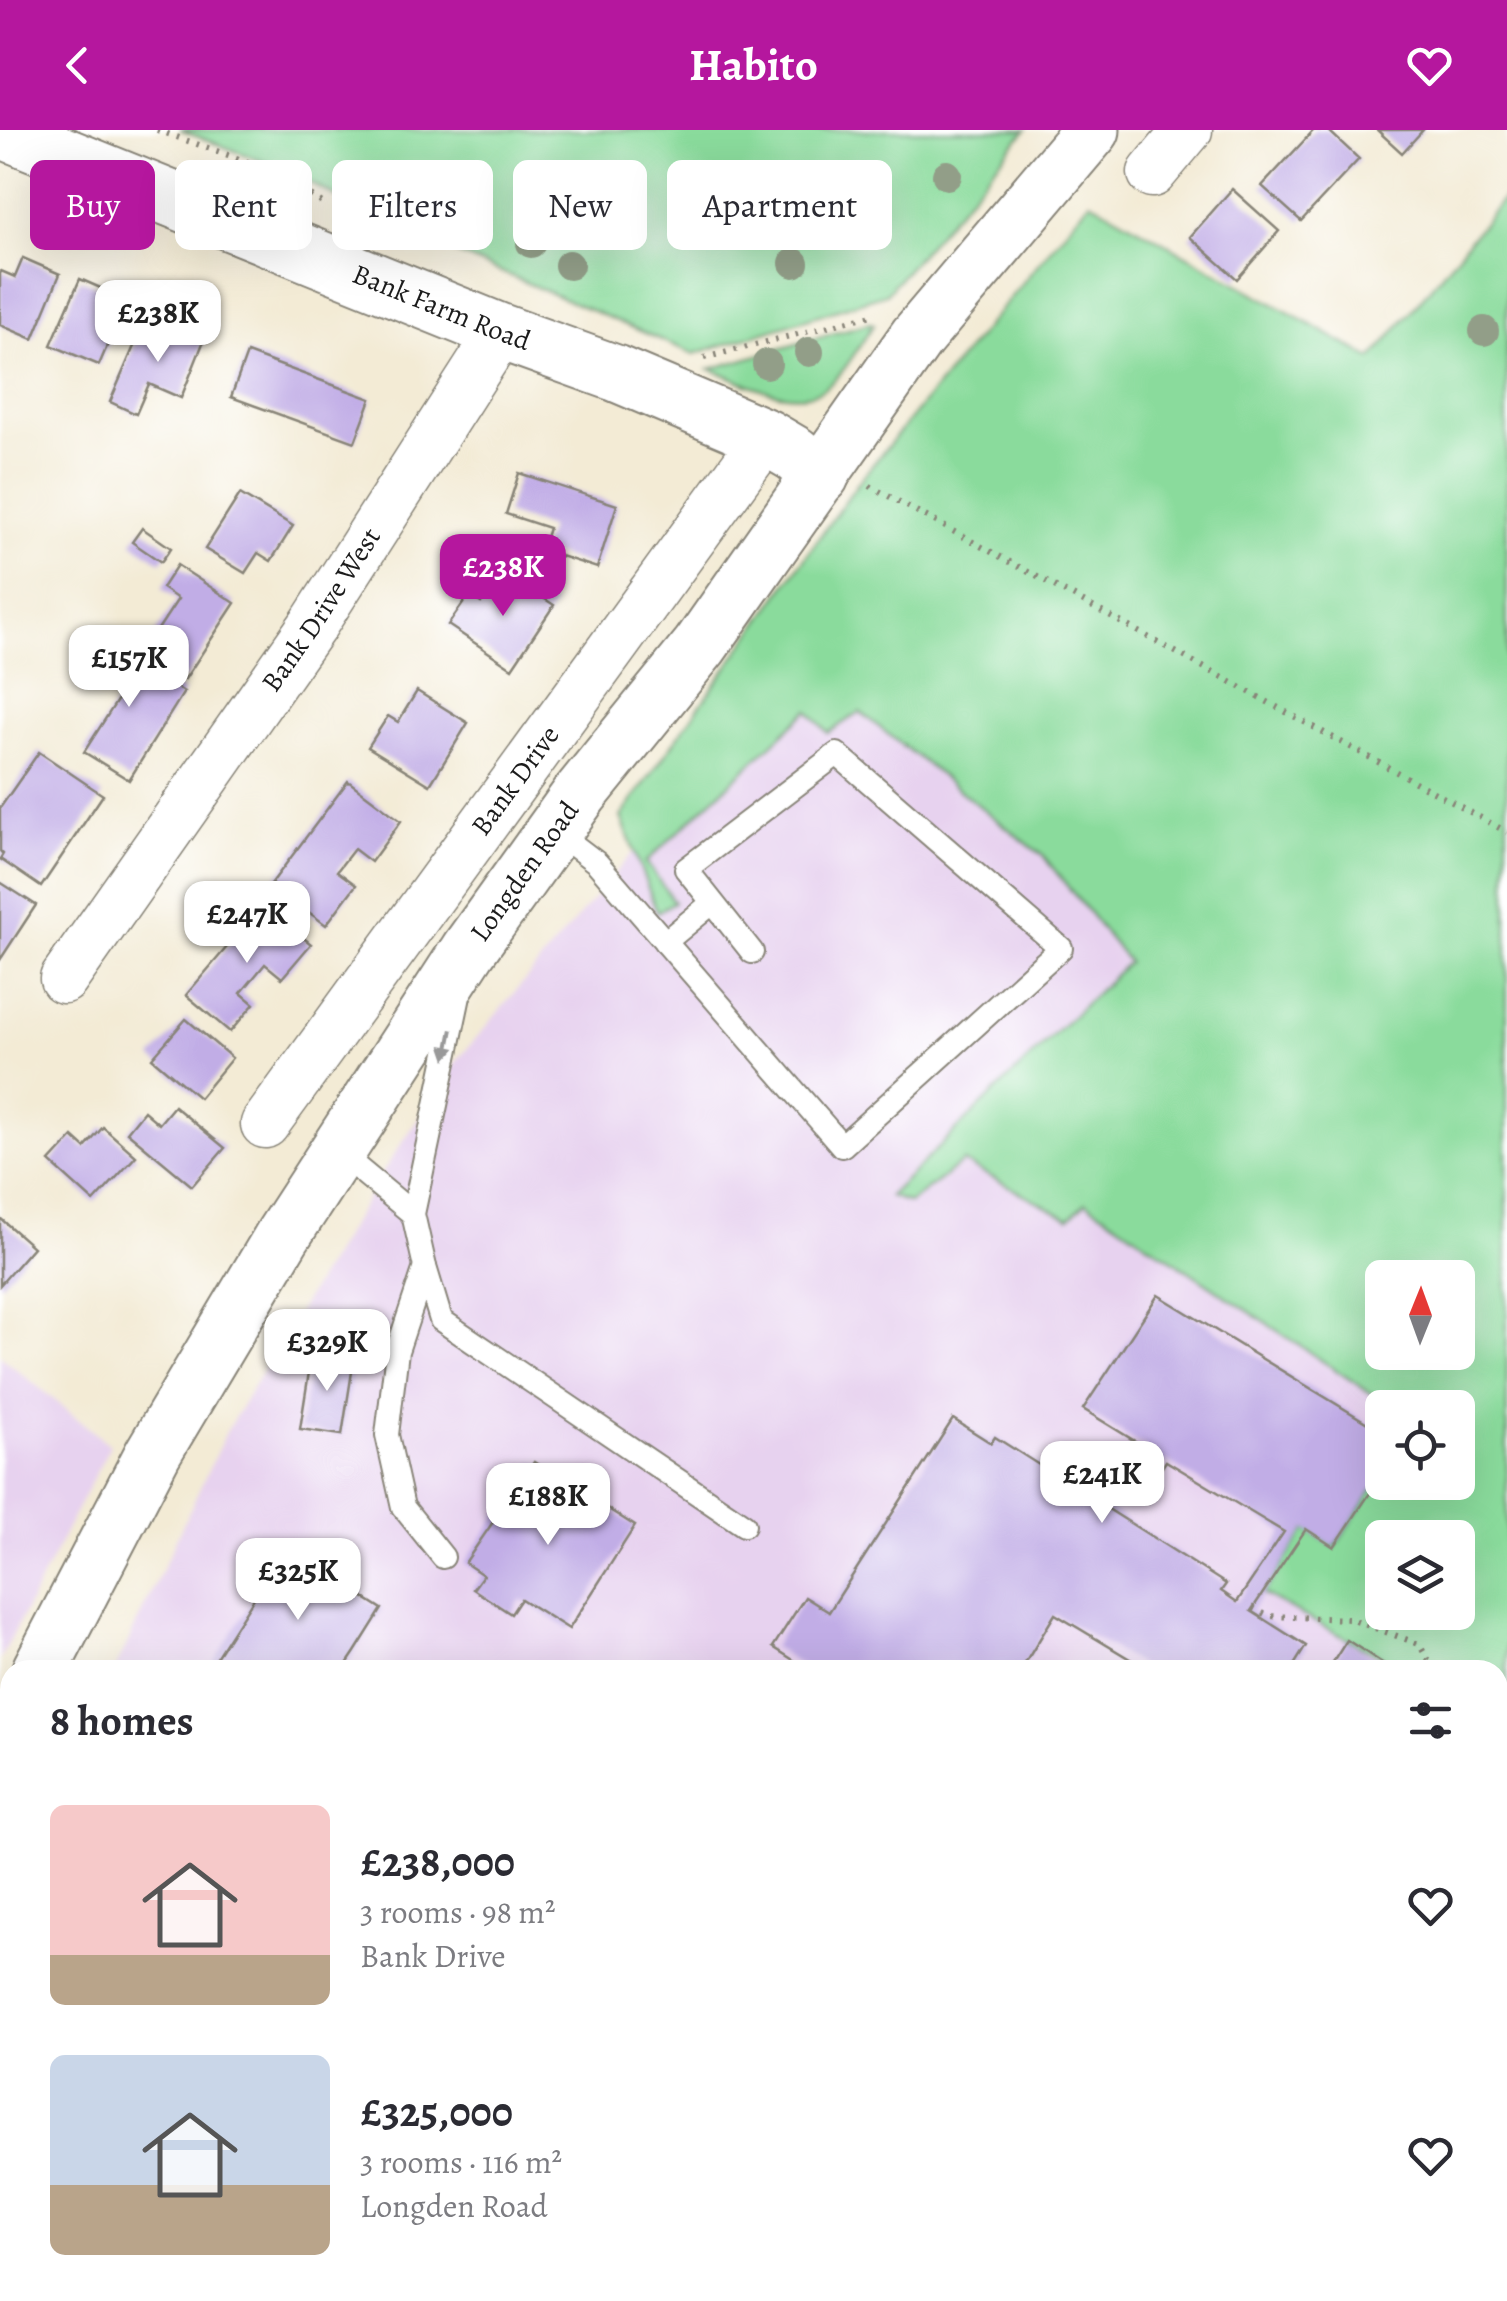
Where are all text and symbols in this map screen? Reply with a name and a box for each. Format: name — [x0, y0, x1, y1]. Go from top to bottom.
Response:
text: Habito — [689, 34, 818, 96]
icon: back — [50, 38, 105, 93]
icon: heart — [1402, 38, 1457, 93]
chip: Buy — [30, 160, 155, 250]
chip: Rent — [175, 160, 312, 250]
chip: Filters — [332, 160, 493, 250]
chip: New — [513, 160, 647, 250]
chip: Apartment — [667, 160, 892, 250]
street label: Bank Farm Road — [347, 255, 537, 360]
pin: £238K — [88, 280, 228, 365]
text: £238K — [117, 290, 199, 334]
street label: Bank Drive West — [253, 520, 390, 700]
pin: £238K — [433, 534, 573, 619]
text: £238K — [462, 544, 544, 588]
pin: £157K — [59, 625, 199, 710]
text: £157K — [91, 635, 167, 679]
street label: Bank Drive — [463, 718, 568, 843]
street label: Longden Road — [461, 793, 588, 949]
pin: £247K — [177, 881, 317, 966]
text: £247K — [206, 891, 288, 935]
one-way arrow — [441, 1029, 457, 1060]
north arrow — [1365, 1260, 1475, 1370]
map controls — [1365, 1260, 1475, 1630]
pin: £329K — [257, 1309, 397, 1394]
text: £329K — [286, 1319, 368, 1363]
button: locate — [1365, 1390, 1475, 1500]
pin: £241K — [1032, 1441, 1172, 1526]
text: £241K — [1062, 1451, 1142, 1495]
pin: £188K — [478, 1463, 618, 1548]
text: £188K — [508, 1473, 588, 1517]
button: layers — [1365, 1520, 1475, 1630]
pin: £325K — [228, 1538, 368, 1623]
text: £325K — [258, 1548, 338, 1592]
text: 8 homes — [50, 1692, 194, 1749]
icon: filters — [1403, 1693, 1458, 1748]
text: £238,000 — [360, 1833, 515, 1890]
icon: home — [130, 1845, 250, 1965]
icon: heart — [1403, 1878, 1458, 1933]
text: 3 rooms · 98 m² — [360, 1890, 556, 1934]
text: Bank Drive — [360, 1934, 506, 1978]
text: £325,000 — [360, 2083, 513, 2140]
icon: home — [130, 2095, 250, 2215]
icon: heart — [1403, 2128, 1458, 2183]
text: 3 rooms · 116 m² — [360, 2140, 562, 2184]
text: Longden Road — [360, 2184, 548, 2228]

